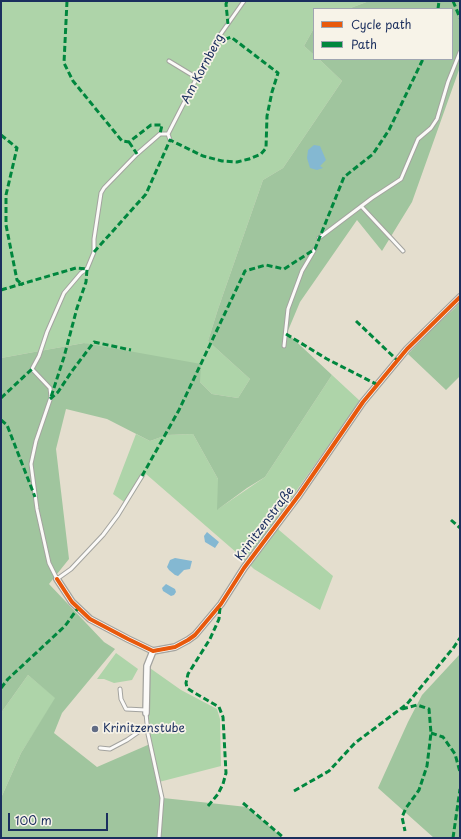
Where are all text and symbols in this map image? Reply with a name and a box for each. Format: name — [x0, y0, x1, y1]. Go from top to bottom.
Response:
legend — [313, 8, 453, 60]
text: Cycle path — [351, 15, 412, 33]
street label: Am Kornberg — [179, 32, 227, 106]
text: Path — [351, 35, 377, 53]
street label: Krinitzenstraße — [233, 484, 297, 564]
place label: Krinitzenstube — [103, 722, 185, 736]
marker: Krinitzenstube — [90, 724, 100, 734]
scale bar — [10, 805, 110, 831]
text: 100 m — [15, 811, 52, 829]

